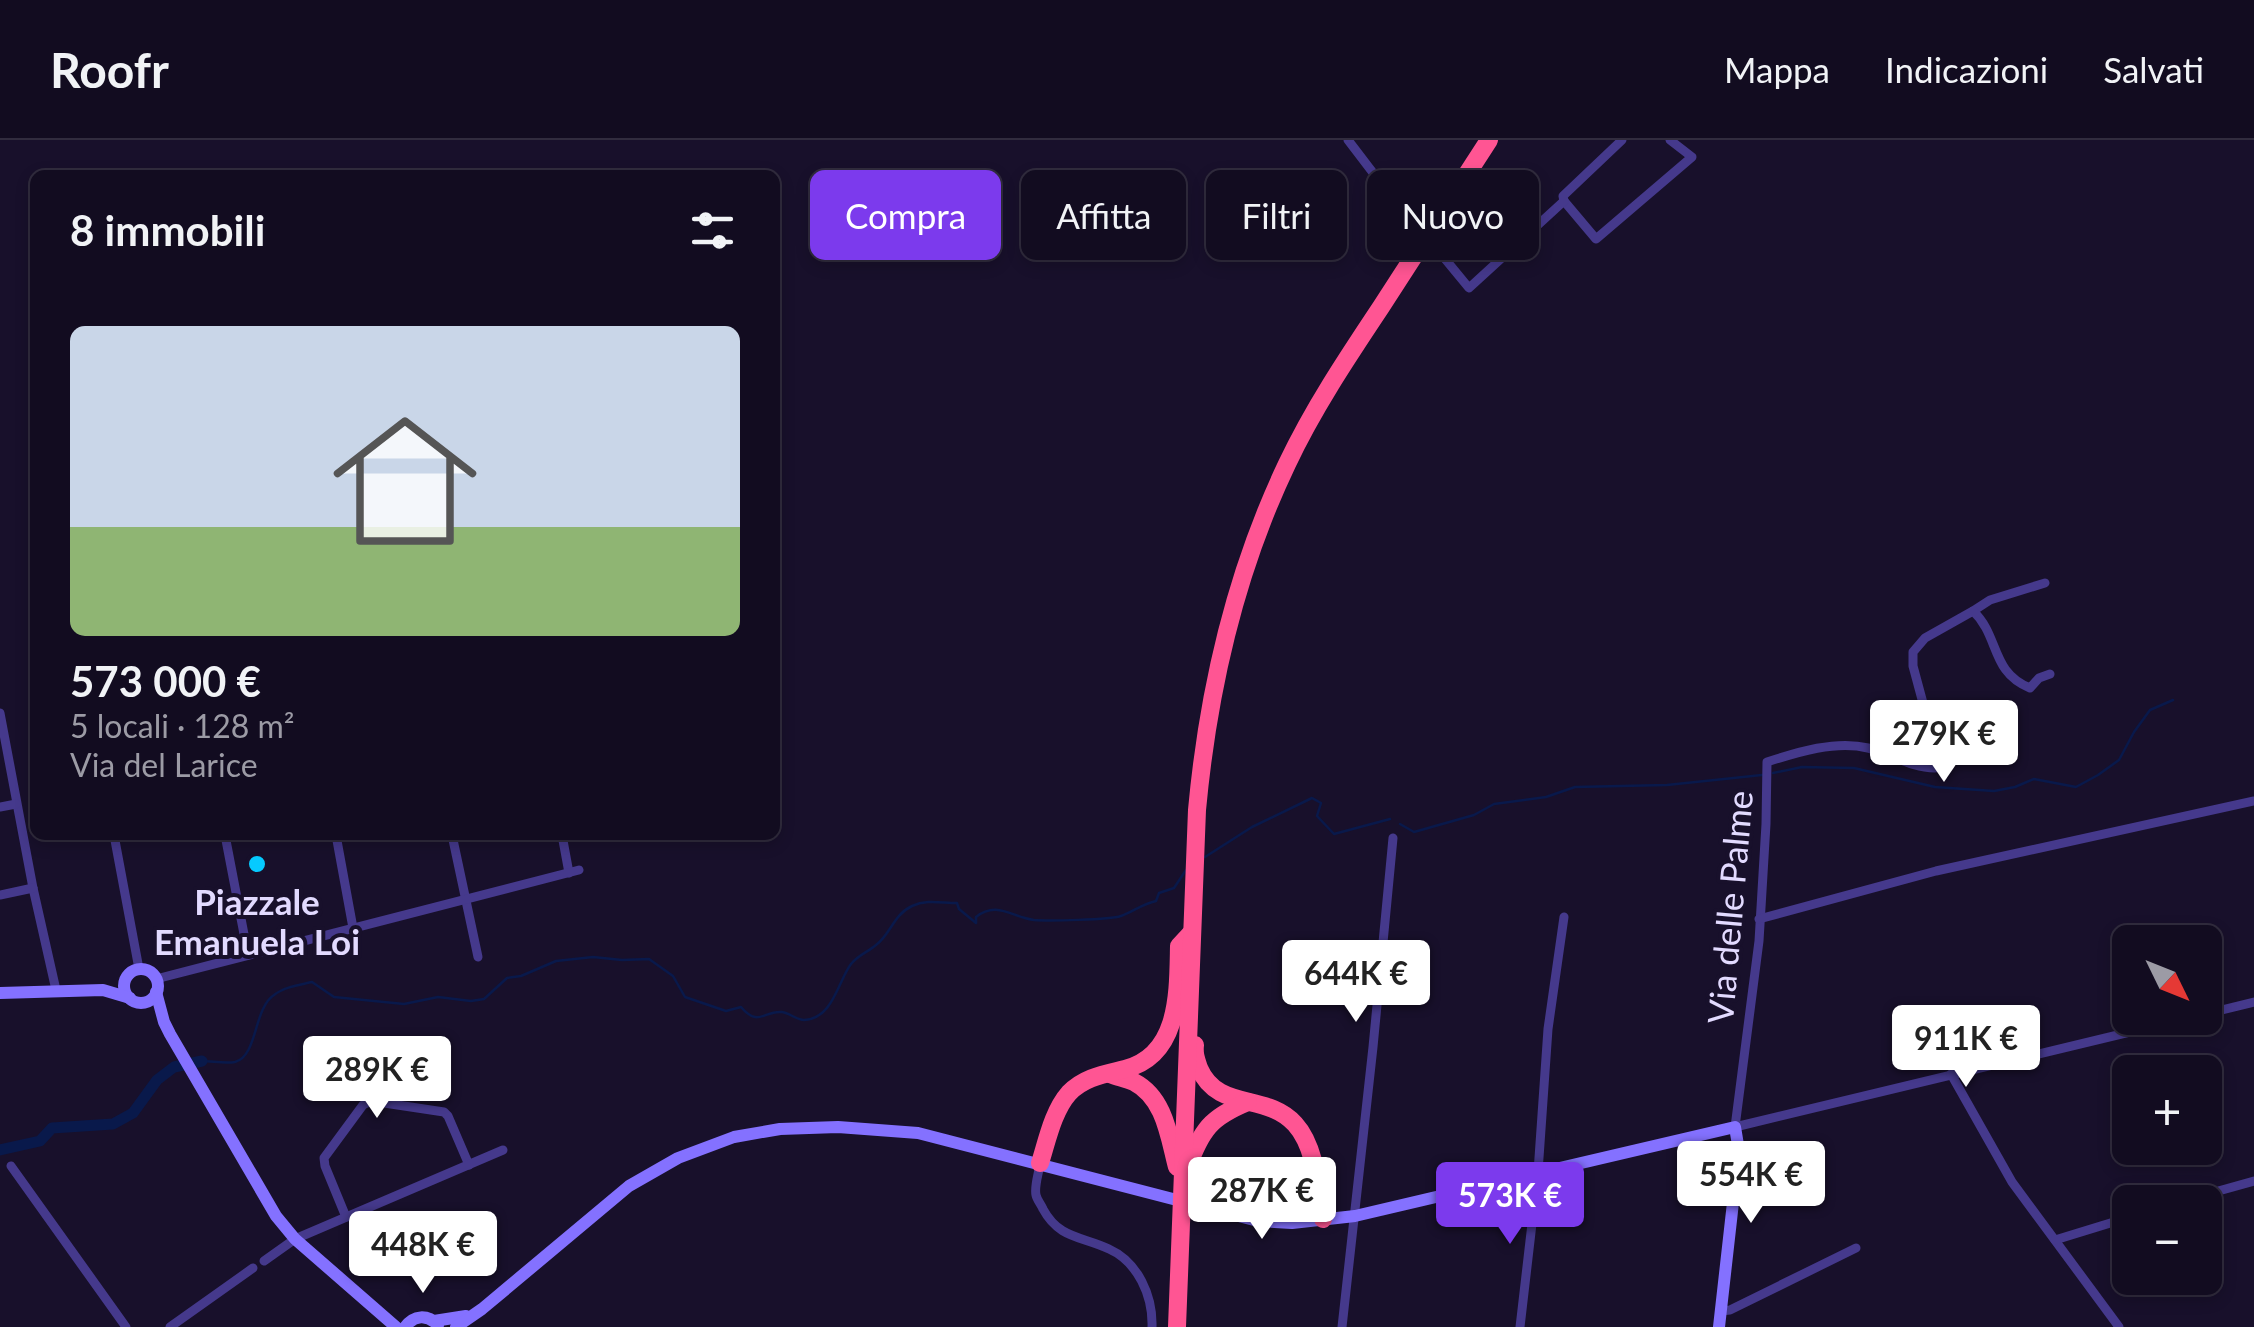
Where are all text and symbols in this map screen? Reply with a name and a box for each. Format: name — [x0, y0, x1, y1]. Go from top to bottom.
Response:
text: Roofr — [50, 41, 169, 98]
text: Mappa — [1724, 48, 1830, 90]
text: Indicazioni — [1885, 48, 2048, 90]
text: Salvati — [2103, 48, 2204, 90]
chip: Compra — [810, 170, 1001, 260]
chip: Affitta — [1021, 170, 1186, 260]
chip: Filtri — [1206, 170, 1347, 260]
chip: Nuovo — [1367, 170, 1539, 260]
icon: filters — [685, 203, 740, 258]
text: 8 immobili — [70, 205, 265, 255]
icon: home — [315, 391, 495, 571]
text: 573 000 € — [70, 656, 261, 706]
pin: 279K € — [1863, 700, 2025, 785]
text: 5 locali · 128 m² — [70, 706, 294, 745]
text: 279K € — [1892, 713, 1996, 752]
text: Via del Larice — [70, 745, 258, 784]
street label: Via delle Palme — [1698, 789, 1760, 1025]
marker: Piazzale Emanuela Loi — [246, 853, 268, 875]
place label: Piazzale Emanuela Loi — [154, 880, 360, 962]
north arrow — [2112, 925, 2222, 1035]
map controls — [2112, 925, 2222, 1295]
pin: 644K € — [1275, 940, 1437, 1025]
text: 644K € — [1304, 953, 1408, 992]
pin: 911K € — [1885, 1005, 2047, 1090]
text: 911K € — [1914, 1018, 2018, 1057]
pin: 289K € — [296, 1036, 458, 1121]
text: 289K € — [325, 1049, 429, 1088]
button: + — [2112, 1055, 2222, 1165]
pin: 554K € — [1670, 1141, 1832, 1226]
text: 554K € — [1699, 1154, 1803, 1193]
pin: 287K € — [1181, 1157, 1343, 1242]
pin: 573K € — [1429, 1162, 1591, 1247]
text: 287K € — [1210, 1170, 1314, 1209]
text: 573K € — [1458, 1175, 1562, 1214]
button: − — [2112, 1185, 2222, 1295]
pin: 448K € — [342, 1211, 504, 1296]
text: 448K € — [371, 1224, 475, 1263]

